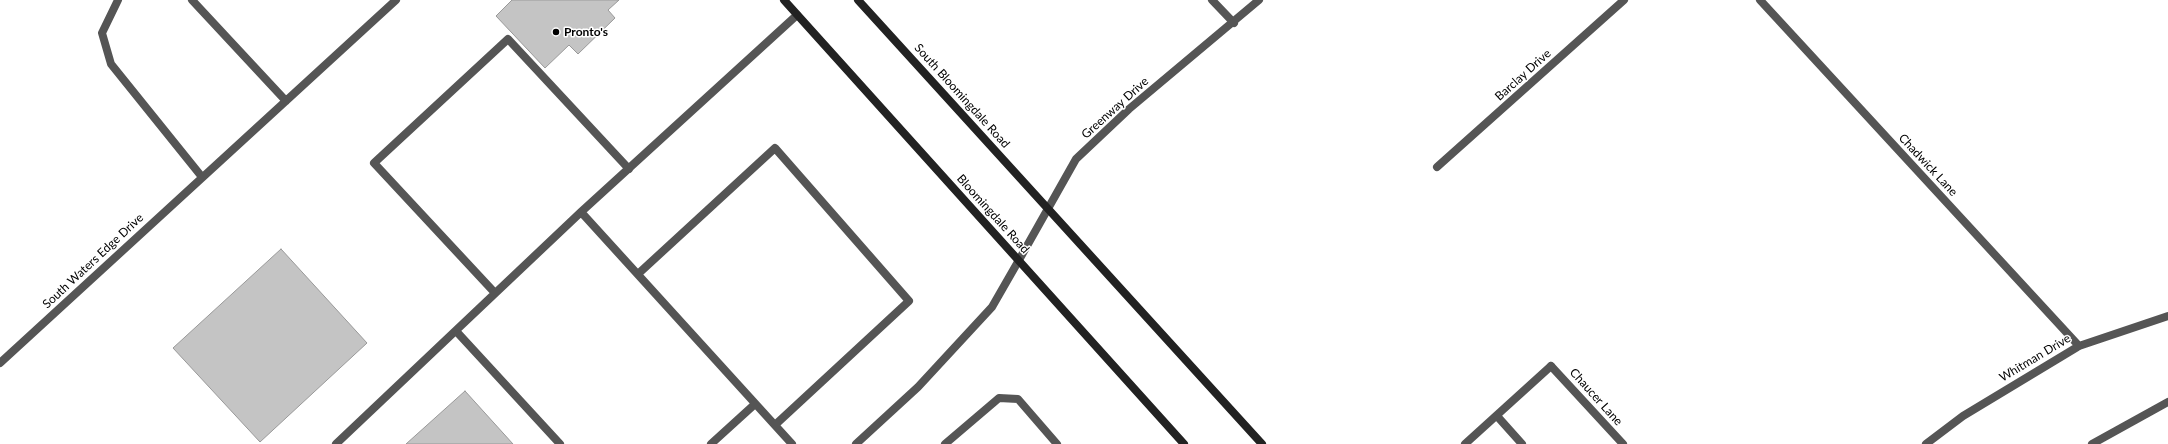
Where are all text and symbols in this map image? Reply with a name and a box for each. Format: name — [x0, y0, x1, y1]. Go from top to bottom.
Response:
place label: Pronto's — [564, 25, 608, 39]
marker: Pronto's — [551, 27, 561, 37]
street label: South Bloomingdale Road — [911, 41, 1013, 151]
street label: Barclay Drive — [1492, 46, 1554, 104]
street label: Greenway Drive — [1079, 74, 1151, 142]
street label: Chadwick Lane — [1896, 131, 1960, 199]
street label: Bloomingdale Road — [954, 172, 1032, 256]
street label: South Waters Edge Drive — [40, 211, 146, 311]
street label: Whitman Drive — [1997, 331, 2073, 385]
street label: Chaucer Lane — [1567, 365, 1625, 429]

